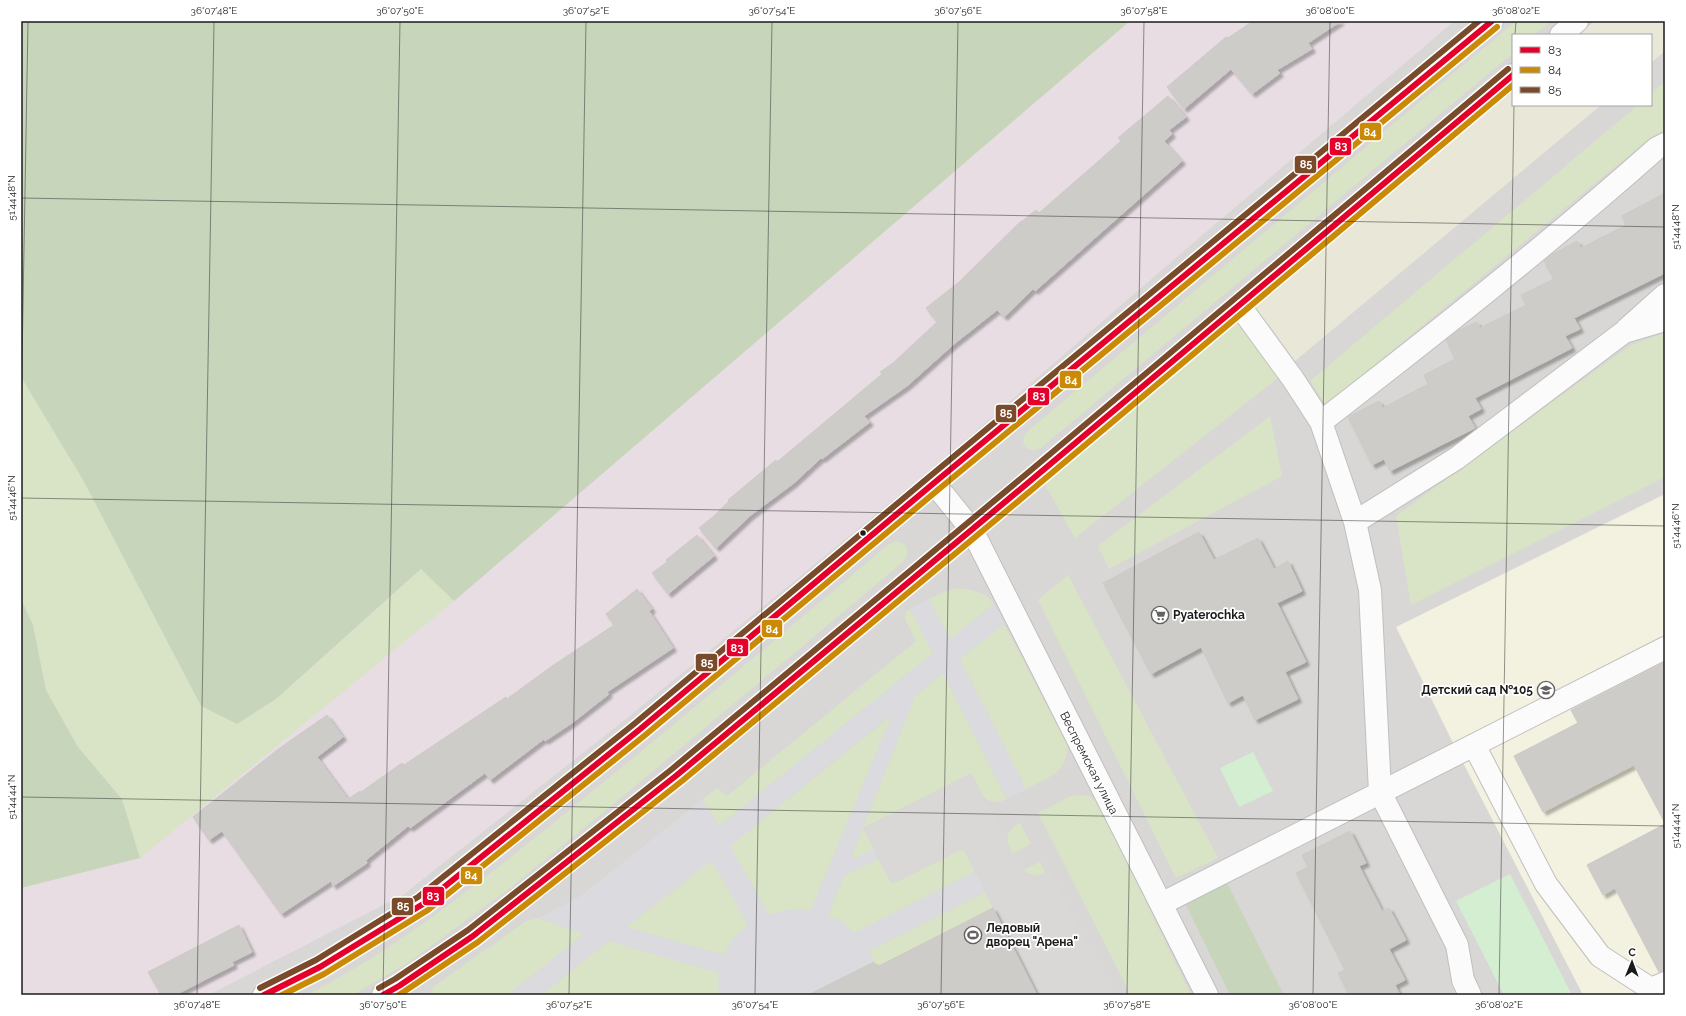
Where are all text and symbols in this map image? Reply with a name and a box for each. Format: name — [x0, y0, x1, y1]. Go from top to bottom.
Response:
text: 36°07'48"E — [191, 5, 237, 16]
text: 36°07'50"E — [376, 5, 424, 16]
text: 36°07'52"E — [563, 5, 609, 16]
text: 36°07'54"E — [749, 5, 795, 16]
text: 36°07'56"E — [934, 5, 982, 16]
text: 36°07'58"E — [1120, 5, 1168, 16]
text: 36°08'00"E — [1305, 5, 1355, 16]
text: 36°08'02"E — [1492, 5, 1540, 16]
legend — [1512, 34, 1652, 106]
text: 83 — [1548, 43, 1562, 57]
text: 84 — [1548, 63, 1562, 77]
text: 85 — [1548, 83, 1562, 97]
line badge: 84 — [1359, 122, 1382, 141]
text: 84 — [1364, 126, 1376, 139]
line badge: 83 — [1329, 137, 1352, 156]
text: 83 — [1335, 140, 1347, 153]
line badge: 85 — [1294, 155, 1317, 174]
text: 85 — [1300, 158, 1312, 171]
text: 51°44'48"N — [6, 175, 17, 221]
text: 51°44'48"N — [1670, 204, 1681, 250]
line badge: 84 — [1059, 370, 1082, 389]
text: 84 — [1065, 374, 1077, 387]
line badge: 83 — [1027, 387, 1050, 406]
text: 83 — [1033, 390, 1045, 403]
line badge: 85 — [995, 404, 1017, 423]
text: 85 — [1000, 407, 1012, 420]
text: 51°44'46"N — [6, 475, 17, 521]
text: 51°44'46"N — [1670, 503, 1681, 549]
unlabelled marker — [858, 528, 868, 538]
supermarket icon: Pyaterochka — [1150, 605, 1170, 625]
place label: Pyaterochka — [1173, 608, 1245, 622]
line badge: 84 — [761, 619, 783, 638]
text: 84 — [766, 623, 778, 636]
line badge: 83 — [726, 638, 749, 657]
text: 83 — [731, 642, 743, 655]
line badge: 85 — [695, 653, 718, 672]
text: 85 — [701, 657, 713, 670]
school or university icon: Детский сад №105 — [1536, 680, 1556, 700]
place label: Детский сад №105 — [1421, 683, 1533, 697]
street label: Веспремская улица — [1057, 709, 1121, 817]
text: 51°44'44"N — [6, 775, 17, 819]
text: 51°44'44"N — [1670, 804, 1681, 848]
line badge: 84 — [460, 866, 483, 885]
text: 84 — [465, 869, 477, 882]
line badge: 83 — [422, 886, 445, 906]
text: 83 — [427, 890, 439, 903]
line badge: 85 — [391, 897, 414, 916]
text: 85 — [397, 900, 409, 913]
place label: Ледовый дворец "Арена" — [986, 921, 1078, 949]
sports icon: Ледовый дворец "Арена" — [963, 925, 983, 945]
north arrow — [1612, 942, 1652, 982]
text: С — [1628, 946, 1637, 959]
text: 36°07'48"E — [174, 999, 220, 1010]
text: 36°07'50"E — [359, 999, 407, 1010]
text: 36°07'52"E — [546, 999, 592, 1010]
text: 36°07'54"E — [732, 999, 778, 1010]
text: 36°07'56"E — [917, 999, 965, 1010]
text: 36°07'58"E — [1103, 999, 1151, 1010]
text: 36°08'00"E — [1288, 999, 1338, 1010]
text: 36°08'02"E — [1475, 999, 1523, 1010]

